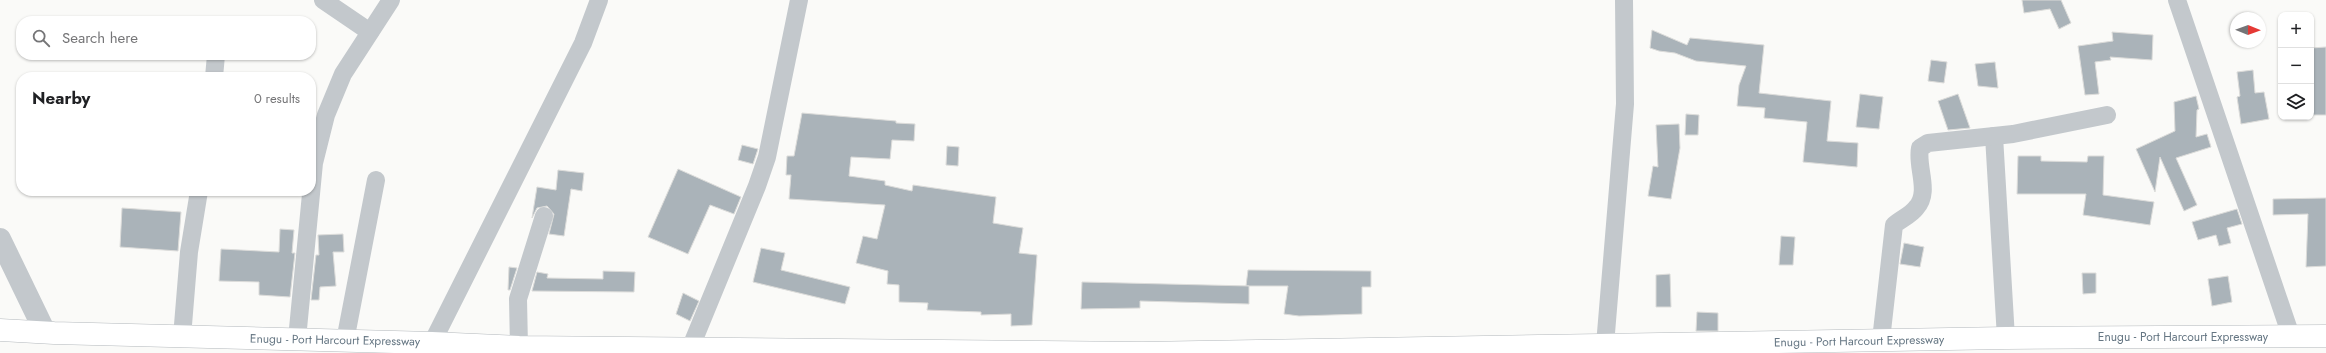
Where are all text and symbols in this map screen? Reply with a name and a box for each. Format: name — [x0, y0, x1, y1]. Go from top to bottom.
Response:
north arrow — [2230, 12, 2266, 48]
map controls — [2278, 12, 2314, 120]
button: + — [2278, 12, 2314, 48]
search box — [16, 16, 316, 60]
icon: search — [30, 27, 52, 49]
text: Search here — [62, 27, 138, 49]
button: − — [2278, 48, 2314, 84]
button: layers — [2278, 84, 2314, 120]
text: Nearby — [32, 86, 90, 110]
text: 0 results — [254, 89, 300, 108]
street label: Enugu - Port Harcourt Expressway — [2098, 328, 2269, 346]
street label: Enugu - Port Harcourt Expressway — [250, 330, 421, 350]
street label: Enugu - Port Harcourt Expressway — [1774, 331, 1945, 351]

